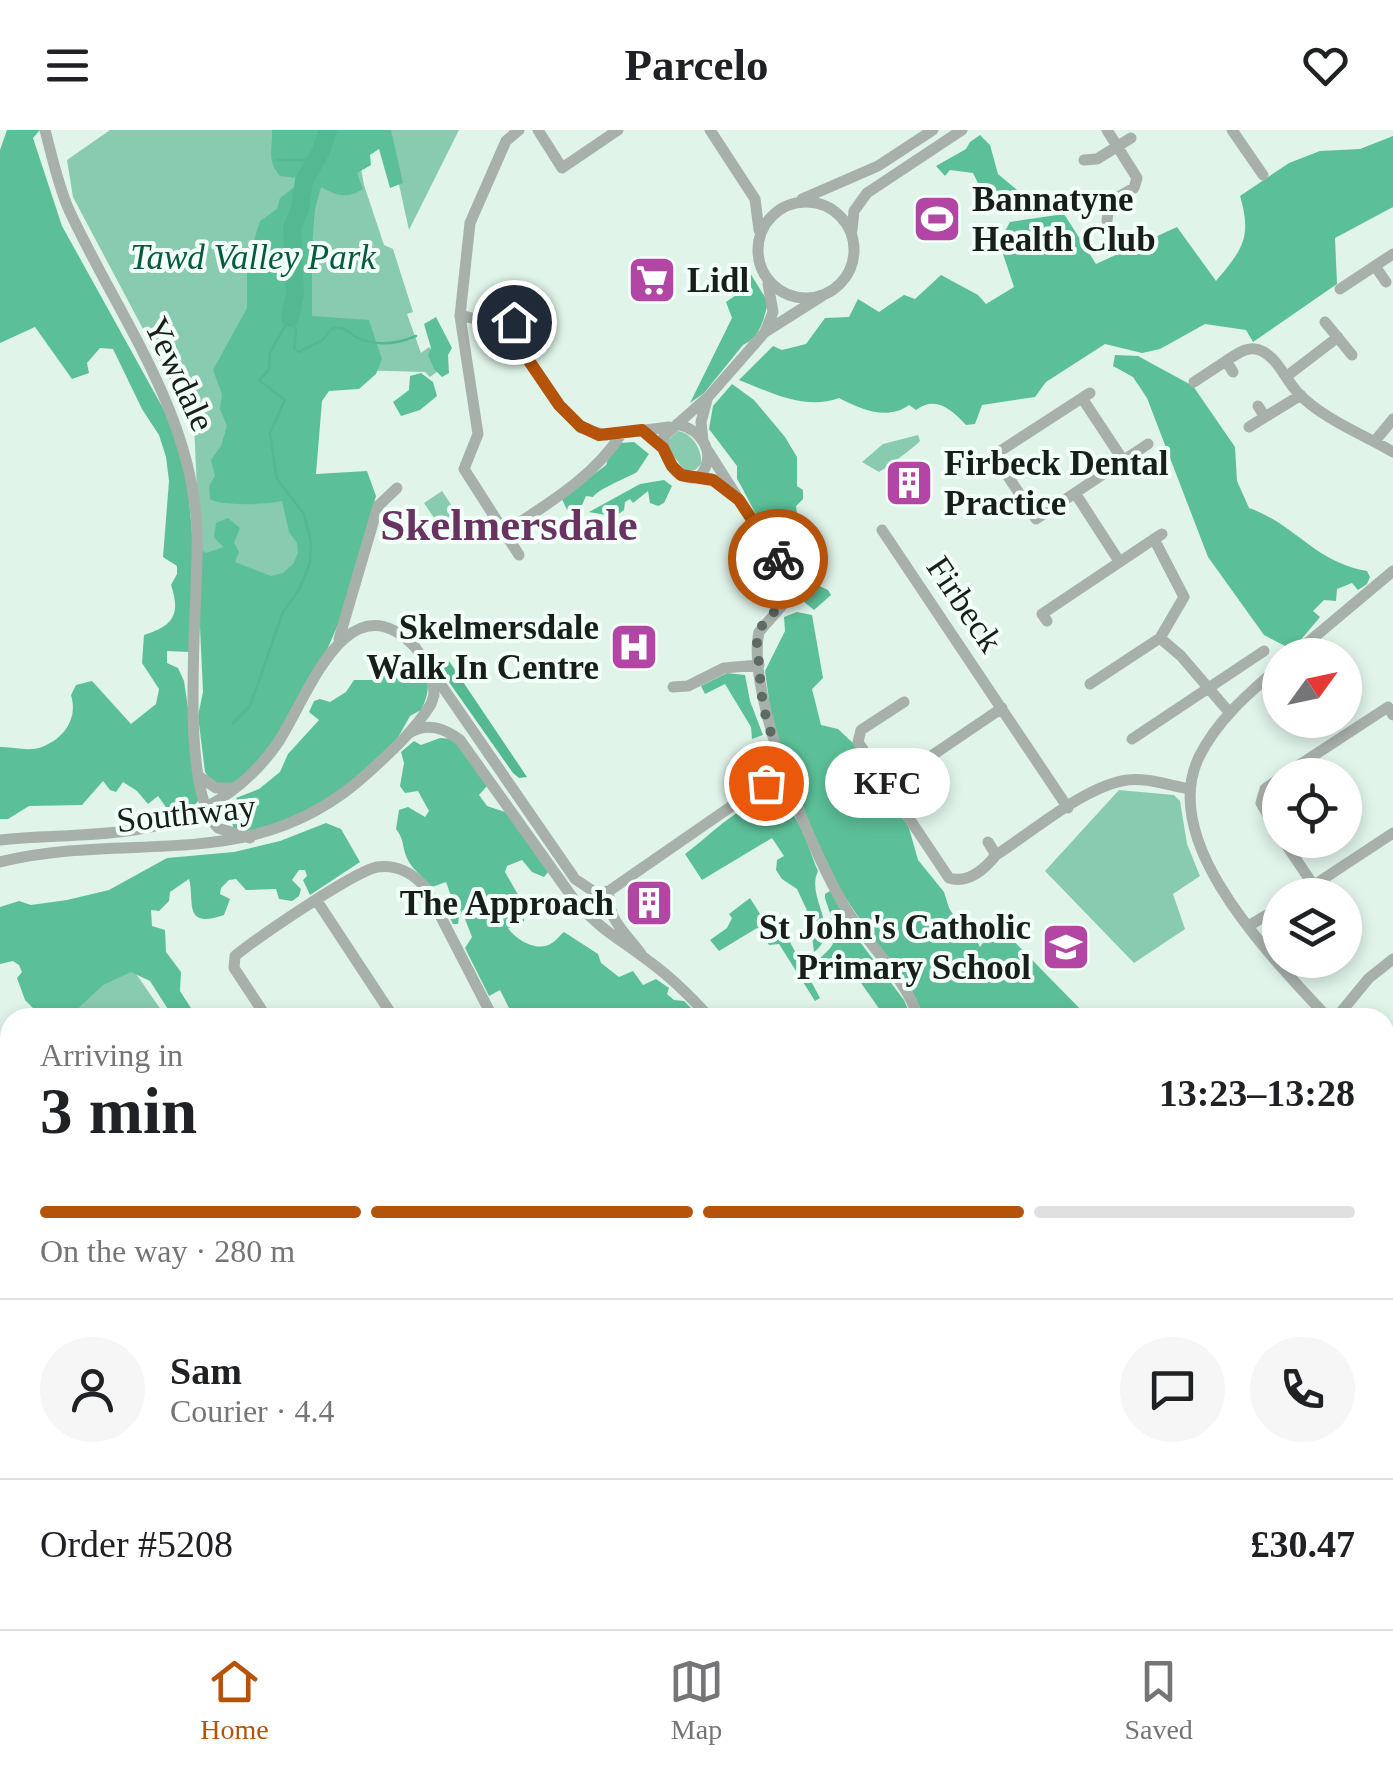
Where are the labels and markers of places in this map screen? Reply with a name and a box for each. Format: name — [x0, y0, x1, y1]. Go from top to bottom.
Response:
place label: Bannatyne Health Club — [972, 180, 1156, 259]
sports icon: Bannatyne Health Club — [911, 193, 963, 245]
supermarket icon: Lidl — [626, 254, 678, 306]
place label: Lidl — [687, 261, 750, 300]
pin — [472, 280, 557, 365]
place label: Firbeck Dental Practice — [944, 444, 1169, 523]
building icon: Firbeck Dental Practice — [883, 457, 935, 509]
place label: Skelmersdale Walk In Centre — [366, 608, 599, 687]
hospital icon: Skelmersdale Walk In Centre — [608, 621, 660, 673]
pin — [724, 741, 809, 826]
callout: KFC — [826, 748, 951, 818]
building icon: The Approach — [623, 877, 675, 929]
place label: The Approach — [400, 884, 614, 923]
place label: St John's Catholic Primary School — [759, 908, 1031, 987]
school or university icon: St John's Catholic Primary School — [1040, 921, 1092, 973]

